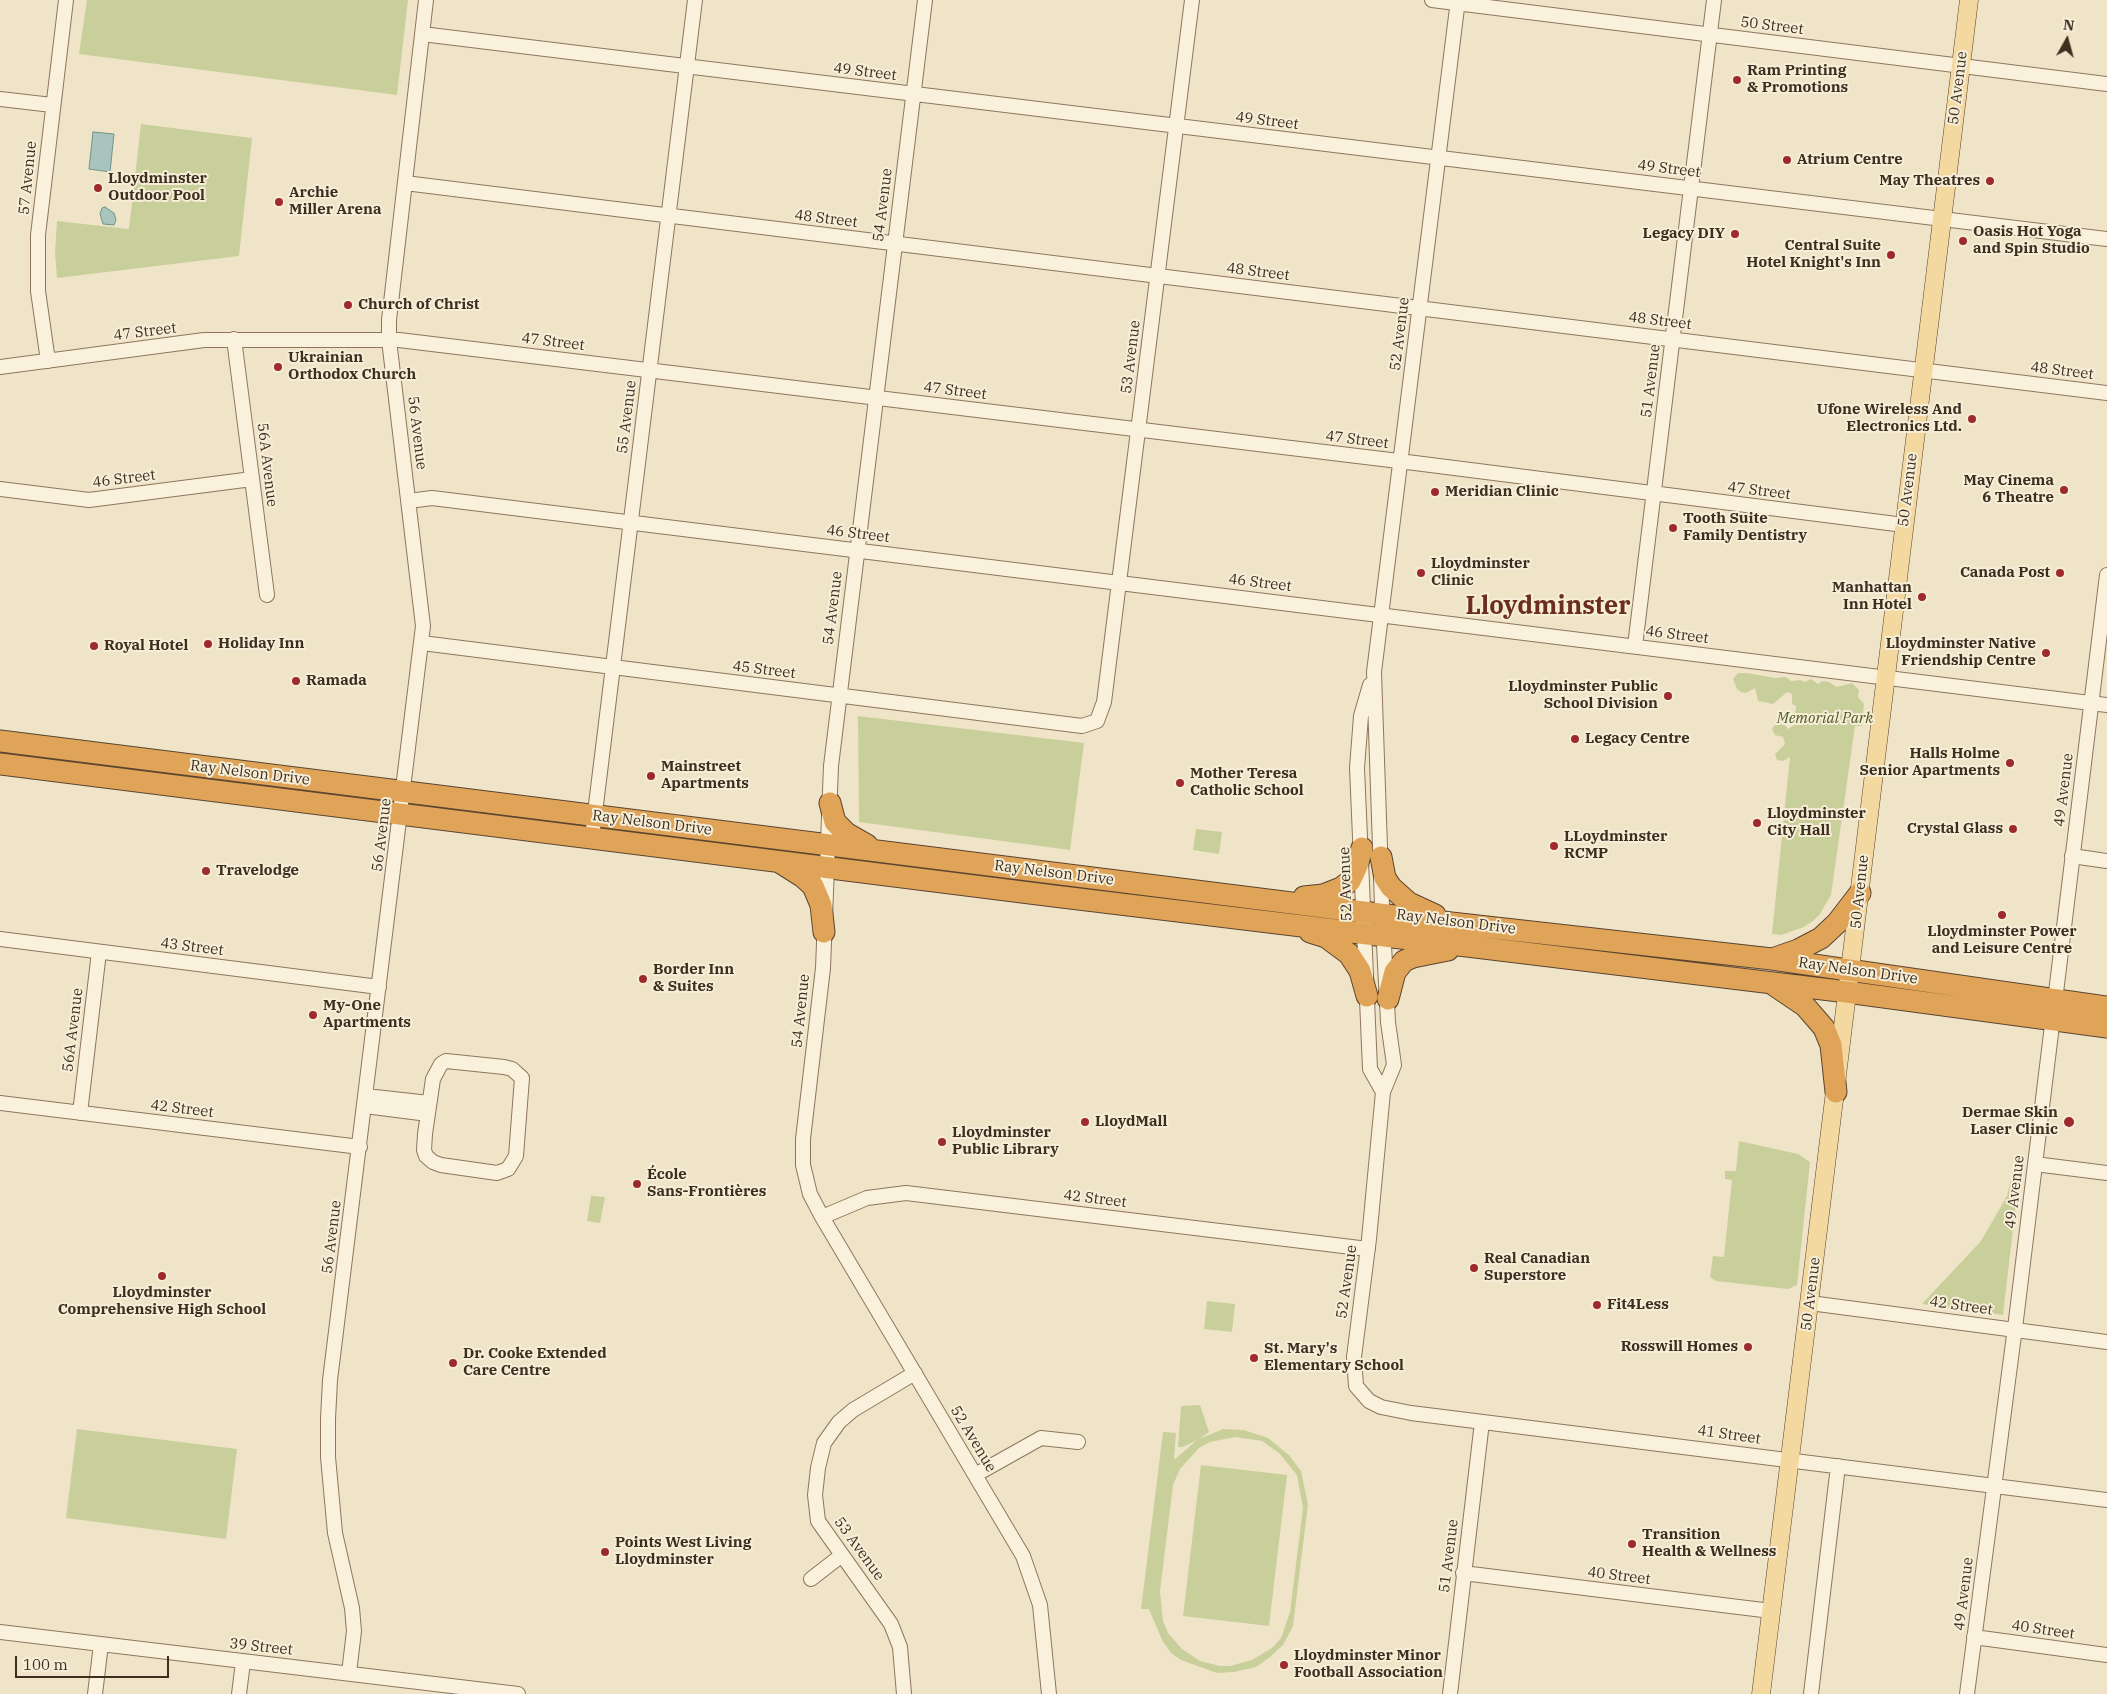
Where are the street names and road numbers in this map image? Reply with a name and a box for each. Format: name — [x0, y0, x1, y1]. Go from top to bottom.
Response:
street label: 50 Street — [1739, 13, 1805, 39]
street label: 50 Avenue — [1945, 50, 1971, 126]
street label: 49 Street — [832, 59, 898, 85]
street label: 49 Street — [1234, 108, 1300, 134]
street label: 57 Avenue — [15, 140, 41, 216]
street label: 49 Street — [1636, 156, 1702, 182]
street label: 54 Avenue — [870, 167, 896, 243]
street label: 48 Street — [793, 206, 859, 232]
street label: 48 Street — [1225, 259, 1291, 285]
street label: 52 Avenue — [1387, 296, 1413, 372]
street label: 48 Street — [1627, 308, 1693, 334]
street label: 47 Street — [112, 319, 178, 345]
street label: 53 Avenue — [1118, 319, 1144, 395]
street label: 47 Street — [520, 329, 586, 355]
street label: 51 Avenue — [1638, 343, 1664, 419]
street label: 48 Street — [2029, 358, 2095, 384]
street label: 47 Street — [922, 378, 988, 404]
street label: 55 Avenue — [614, 379, 640, 455]
street label: 56 Avenue — [404, 395, 430, 471]
street label: 56A Avenue — [253, 422, 281, 508]
street label: 47 Street — [1324, 427, 1390, 453]
street label: 50 Avenue — [1895, 452, 1921, 528]
street label: 46 Street — [91, 466, 157, 492]
street label: 47 Street — [1726, 478, 1792, 504]
street label: 46 Street — [825, 521, 891, 547]
street label: 54 Avenue — [820, 570, 846, 646]
street label: 46 Street — [1227, 570, 1293, 596]
street label: 46 Street — [1644, 622, 1710, 648]
street label: 45 Street — [731, 657, 797, 683]
street label: 49 Avenue — [2051, 752, 2077, 828]
street label: Ray Nelson Drive — [189, 757, 311, 789]
street label: 56 Avenue — [369, 797, 395, 873]
street label: Ray Nelson Drive — [591, 807, 713, 839]
street label: 52 Avenue — [1336, 847, 1356, 921]
street label: 50 Avenue — [1847, 854, 1873, 930]
street label: Ray Nelson Drive — [993, 857, 1115, 889]
street label: Ray Nelson Drive — [1395, 906, 1517, 938]
street label: 43 Street — [159, 934, 225, 960]
street label: Ray Nelson Drive — [1797, 954, 1919, 988]
street label: 54 Avenue — [788, 973, 814, 1049]
street label: 56A Avenue — [59, 987, 87, 1073]
street label: 42 Street — [149, 1096, 215, 1122]
street label: 49 Avenue — [2002, 1154, 2028, 1230]
street label: 42 Street — [1062, 1186, 1128, 1212]
street label: 56 Avenue — [319, 1199, 345, 1275]
street label: 52 Avenue — [1333, 1244, 1361, 1320]
street label: 50 Avenue — [1798, 1256, 1824, 1332]
street label: 42 Street — [1928, 1293, 1994, 1319]
street label: 52 Avenue — [946, 1403, 1000, 1475]
street label: 41 Street — [1696, 1422, 1762, 1448]
street label: 53 Avenue — [830, 1514, 888, 1584]
street label: 51 Avenue — [1436, 1518, 1462, 1594]
street label: 49 Avenue — [1951, 1556, 1977, 1632]
street label: 40 Street — [1586, 1563, 1652, 1589]
street label: 40 Street — [2010, 1617, 2076, 1643]
street label: 39 Street — [228, 1635, 294, 1659]

